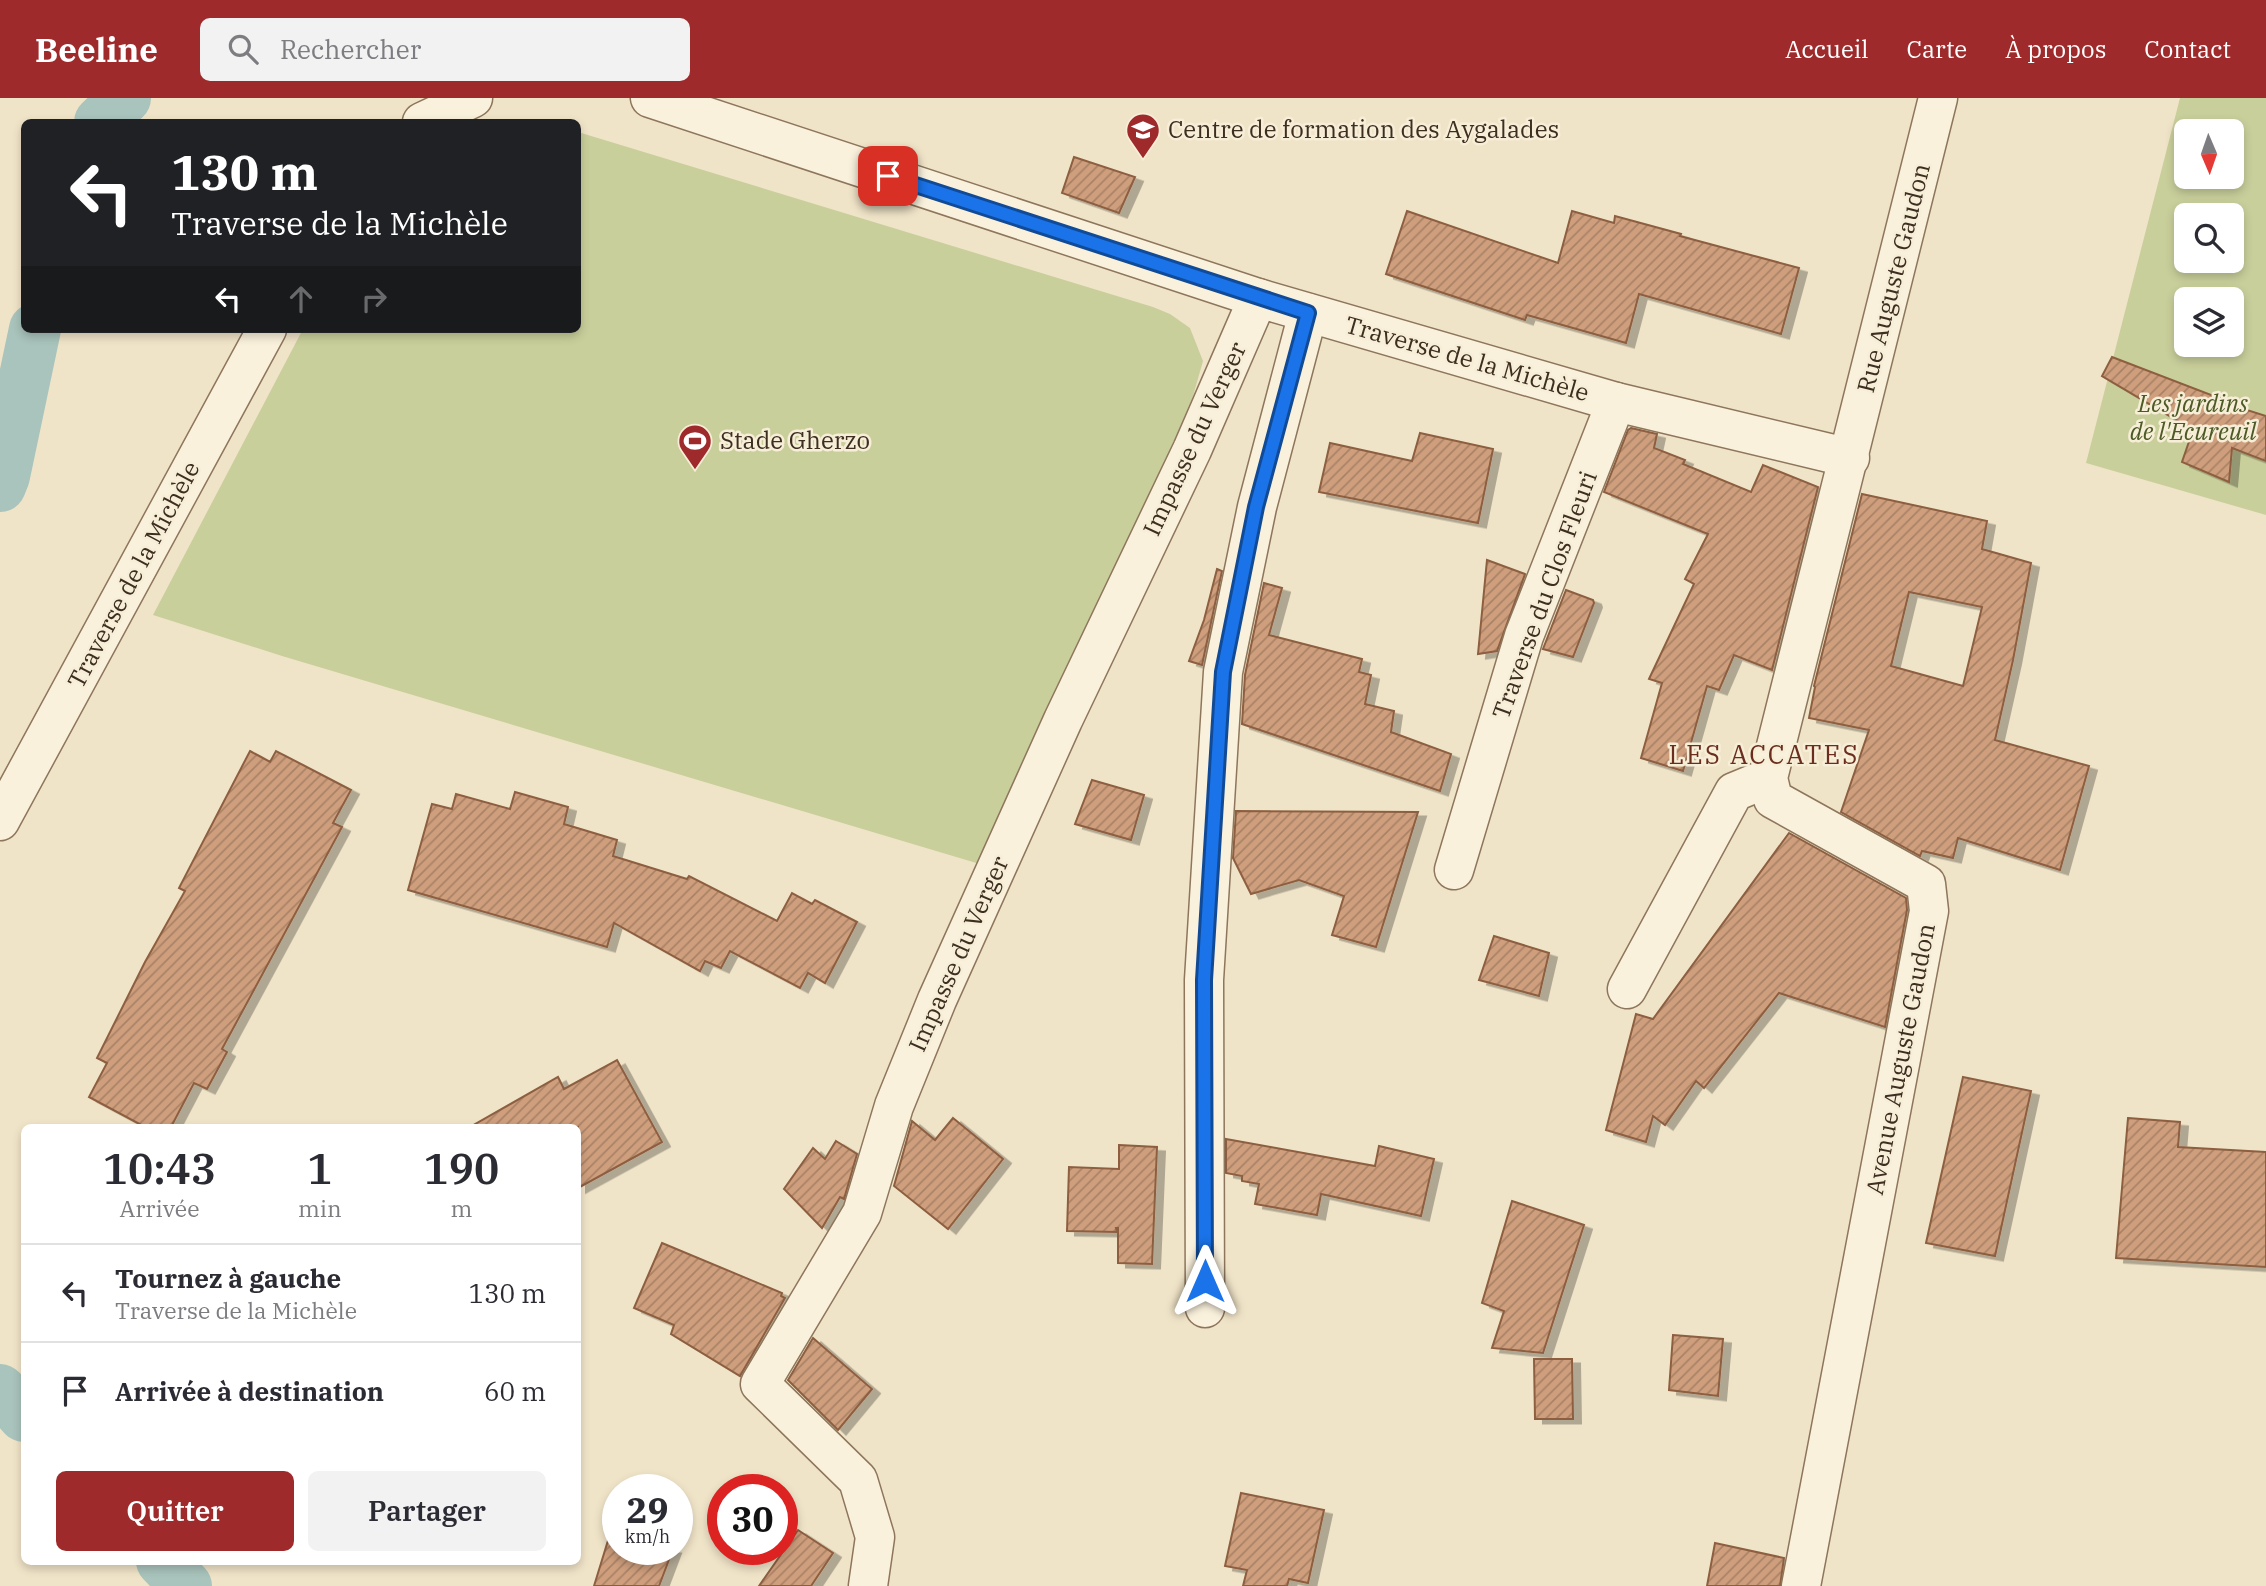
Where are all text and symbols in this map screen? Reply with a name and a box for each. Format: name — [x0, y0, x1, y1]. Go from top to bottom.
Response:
search box — [200, 18, 690, 81]
text: Beeline — [35, 28, 158, 71]
icon: search — [224, 30, 262, 68]
text: Rechercher — [280, 32, 421, 66]
text: Accueil — [1785, 33, 1869, 65]
text: Carte — [1907, 33, 1967, 65]
text: À propos — [2005, 33, 2106, 65]
text: Contact — [2144, 33, 2231, 65]
school or university icon: Centre de formation des Aygalades — [1124, 111, 1162, 160]
place label: Centre de formation des Aygalades — [1168, 113, 1559, 145]
north arrow — [2174, 119, 2244, 189]
map controls — [2174, 119, 2244, 357]
text: 130 m — [171, 140, 318, 203]
pin — [858, 146, 918, 206]
icon: left — [56, 147, 147, 238]
icon: arrive — [869, 157, 907, 195]
street label: Rue Auguste Gaudon — [1849, 160, 1937, 396]
text: Traverse de la Michèle — [171, 202, 508, 244]
button: search — [2174, 203, 2244, 273]
icon: left — [209, 280, 247, 318]
icon: ahead — [282, 280, 320, 318]
icon: right — [355, 280, 393, 318]
button: layers — [2174, 287, 2244, 357]
street label: Traverse de la Michèle — [1341, 308, 1593, 408]
street label: Impasse du Verger — [1135, 336, 1253, 541]
park label: Les jardins de l'Ecureuil — [2130, 387, 2257, 447]
sports icon: Stade Gherzo — [676, 422, 714, 471]
place label: Stade Gherzo — [720, 424, 870, 456]
street label: Traverse de la Michèle — [60, 455, 207, 694]
street label: Traverse du Clos Fleuri — [1484, 466, 1604, 723]
district label: LES ACCATES — [1669, 737, 1859, 771]
street label: Impasse du Verger — [901, 851, 1016, 1056]
street label: Avenue Auguste Gaudon — [1858, 920, 1942, 1197]
text: 10:43 — [103, 1141, 216, 1196]
text: 1 — [307, 1141, 332, 1196]
text: 190 — [424, 1141, 499, 1196]
text: Arrivée — [119, 1193, 200, 1223]
text: min — [298, 1193, 342, 1223]
text: m — [450, 1193, 472, 1223]
position arrow — [1168, 1244, 1242, 1318]
text: Tournez à gauche — [115, 1261, 341, 1295]
icon: left — [56, 1274, 94, 1312]
text: 130 m — [468, 1276, 546, 1310]
text: Traverse de la Michèle — [115, 1295, 357, 1325]
icon: arrive — [56, 1372, 94, 1410]
text: Arrivée à destination — [115, 1374, 384, 1408]
text: 60 m — [484, 1374, 546, 1408]
button: Quitter — [56, 1471, 294, 1551]
button: Partager — [308, 1471, 546, 1551]
speed limit sign: 30 — [707, 1474, 798, 1565]
text: 29 — [626, 1487, 669, 1533]
text: km/h — [625, 1525, 670, 1548]

